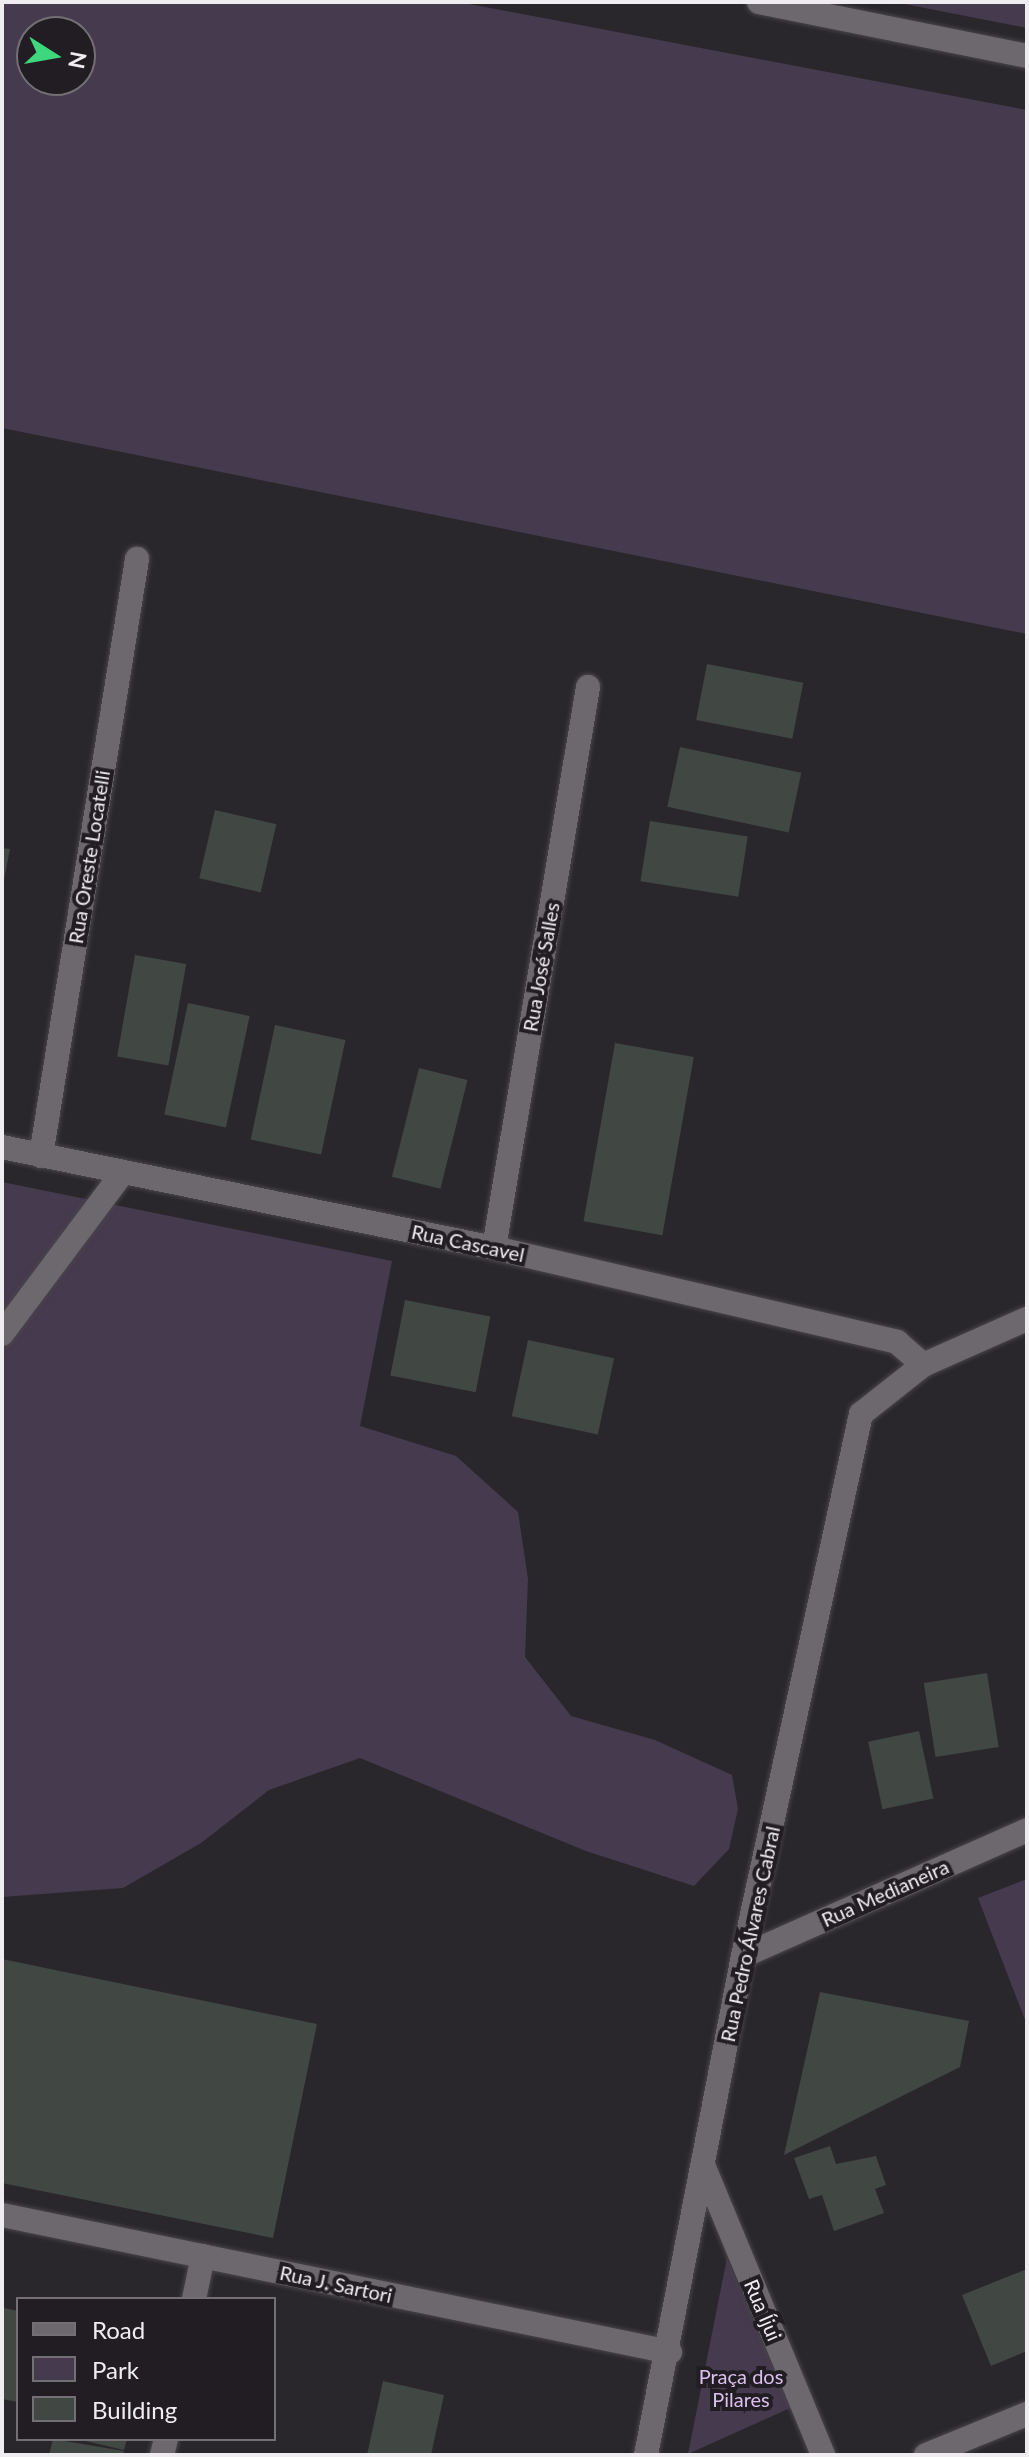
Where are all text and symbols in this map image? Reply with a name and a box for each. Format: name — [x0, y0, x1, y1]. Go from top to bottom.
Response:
north arrow — [16, 16, 96, 96]
text: N — [63, 49, 93, 71]
street label: Rua Oreste Locatelli — [63, 769, 115, 945]
street label: Rua José Salles — [518, 900, 564, 1034]
street label: Rua Cascavel — [409, 1219, 527, 1267]
street label: Rua Pedro Álvares Cabral — [715, 1824, 785, 2044]
street label: Rua Medianeira — [818, 1854, 952, 1932]
street label: Rua J. Sartori — [277, 2260, 395, 2308]
street label: Rua Íjui — [739, 2276, 787, 2344]
legend — [16, 2297, 276, 2441]
text: Road — [92, 2315, 145, 2344]
text: Park — [92, 2355, 139, 2384]
park label: Praça dos Pilares — [699, 2365, 783, 2412]
text: Building — [92, 2395, 177, 2424]

